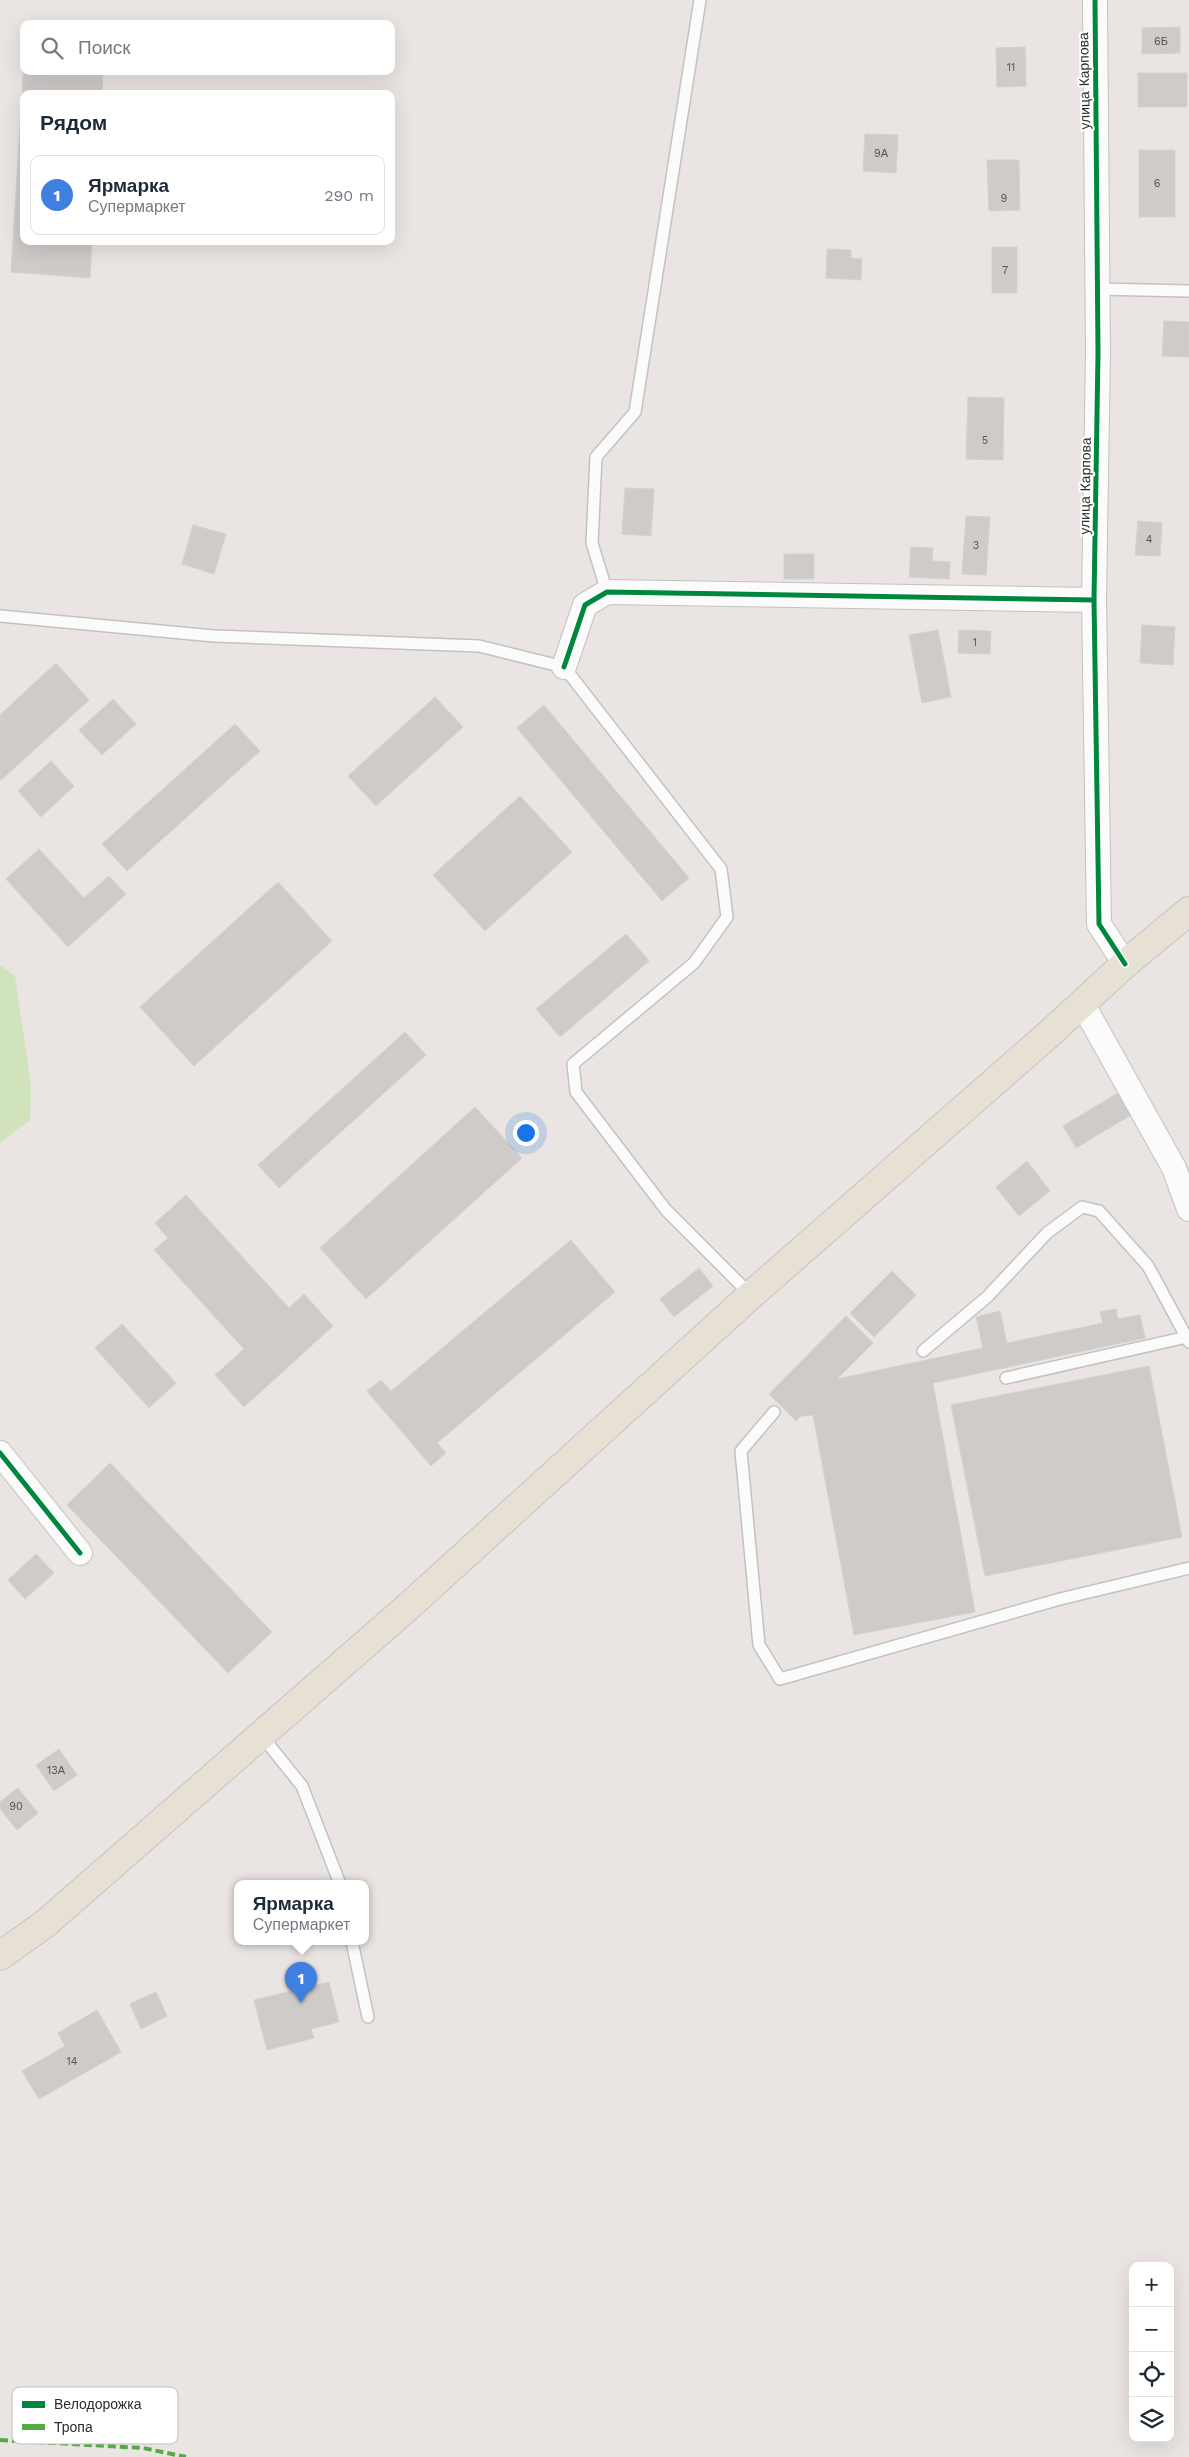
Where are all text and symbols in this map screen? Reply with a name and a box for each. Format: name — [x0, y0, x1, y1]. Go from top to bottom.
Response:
search box — [20, 20, 395, 75]
street label: улица Карпова — [1075, 32, 1093, 130]
icon: search — [38, 34, 66, 62]
house number: 6Б — [1154, 35, 1168, 48]
text: Поиск — [78, 36, 131, 59]
house number: 11 — [1007, 61, 1015, 74]
text: Рядом — [40, 110, 107, 135]
house number: 9А — [874, 147, 889, 160]
text: Ярмарка — [88, 174, 169, 197]
house number: 6 — [1154, 177, 1161, 190]
text: 1 — [54, 186, 60, 205]
text: 290 m — [324, 186, 374, 205]
house number: 9 — [1001, 192, 1008, 205]
text: Супермаркет — [88, 197, 186, 216]
house number: 7 — [1002, 264, 1008, 277]
house number: 5 — [982, 434, 988, 447]
street label: улица Карпова — [1076, 437, 1094, 535]
house number: 4 — [1146, 533, 1153, 546]
house number: 3 — [973, 539, 979, 552]
house number: 1 — [973, 636, 977, 649]
your location — [513, 1120, 539, 1146]
house number: 13А — [47, 1764, 66, 1777]
house number: 90 — [9, 1800, 23, 1813]
popup — [234, 1880, 369, 1945]
text: Ярмарка — [253, 1892, 334, 1915]
text: Супермаркет — [253, 1915, 350, 1934]
pin: 1 — [285, 1962, 317, 2003]
house number: 14 — [66, 2055, 78, 2068]
map controls — [1129, 2262, 1174, 2442]
button: + — [1129, 2262, 1174, 2307]
button: − — [1129, 2307, 1174, 2352]
button: locate — [1129, 2352, 1174, 2397]
legend — [12, 2387, 178, 2444]
text: Велодорожка — [54, 2396, 142, 2412]
button: layers — [1129, 2397, 1174, 2442]
text: Тропа — [54, 2419, 93, 2435]

